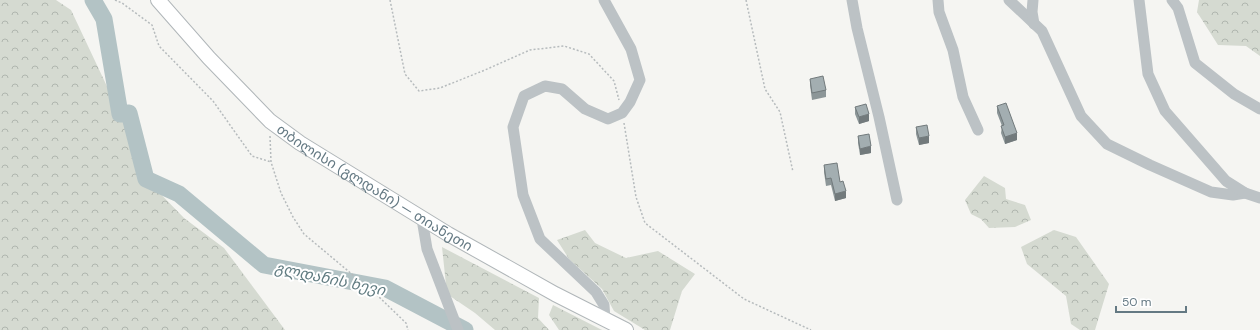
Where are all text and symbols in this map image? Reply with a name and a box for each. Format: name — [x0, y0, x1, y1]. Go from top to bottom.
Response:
street label: თბილისი (გლდანი) — თიანეთი — [273, 120, 476, 255]
water label: გლდანის ხევი — [273, 258, 388, 301]
scale bar — [1116, 288, 1186, 314]
text: 50 m — [1122, 294, 1151, 310]

